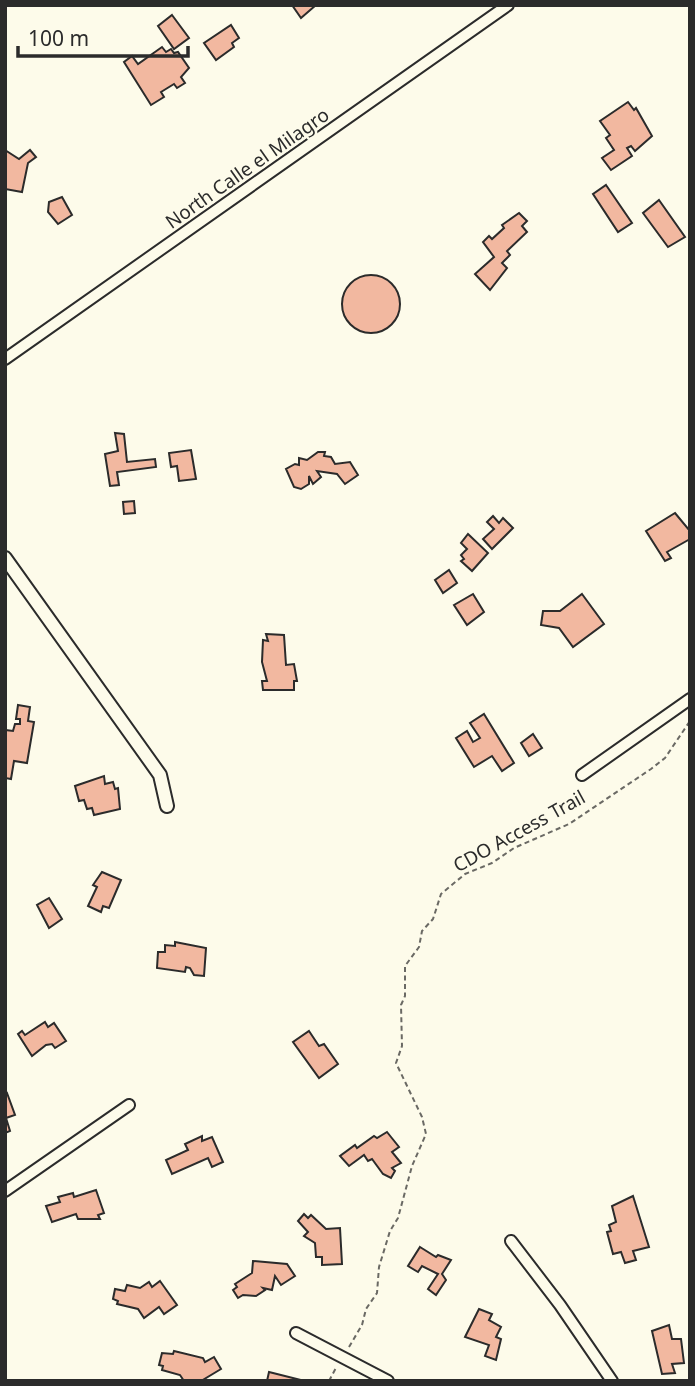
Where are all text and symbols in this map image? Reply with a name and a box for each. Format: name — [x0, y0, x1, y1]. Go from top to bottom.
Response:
scale bar — [18, 14, 187, 58]
text: 100 m — [28, 24, 89, 52]
street label: North Calle el Milagro — [160, 102, 334, 234]
street label: CDO Access Trail — [448, 784, 590, 878]

